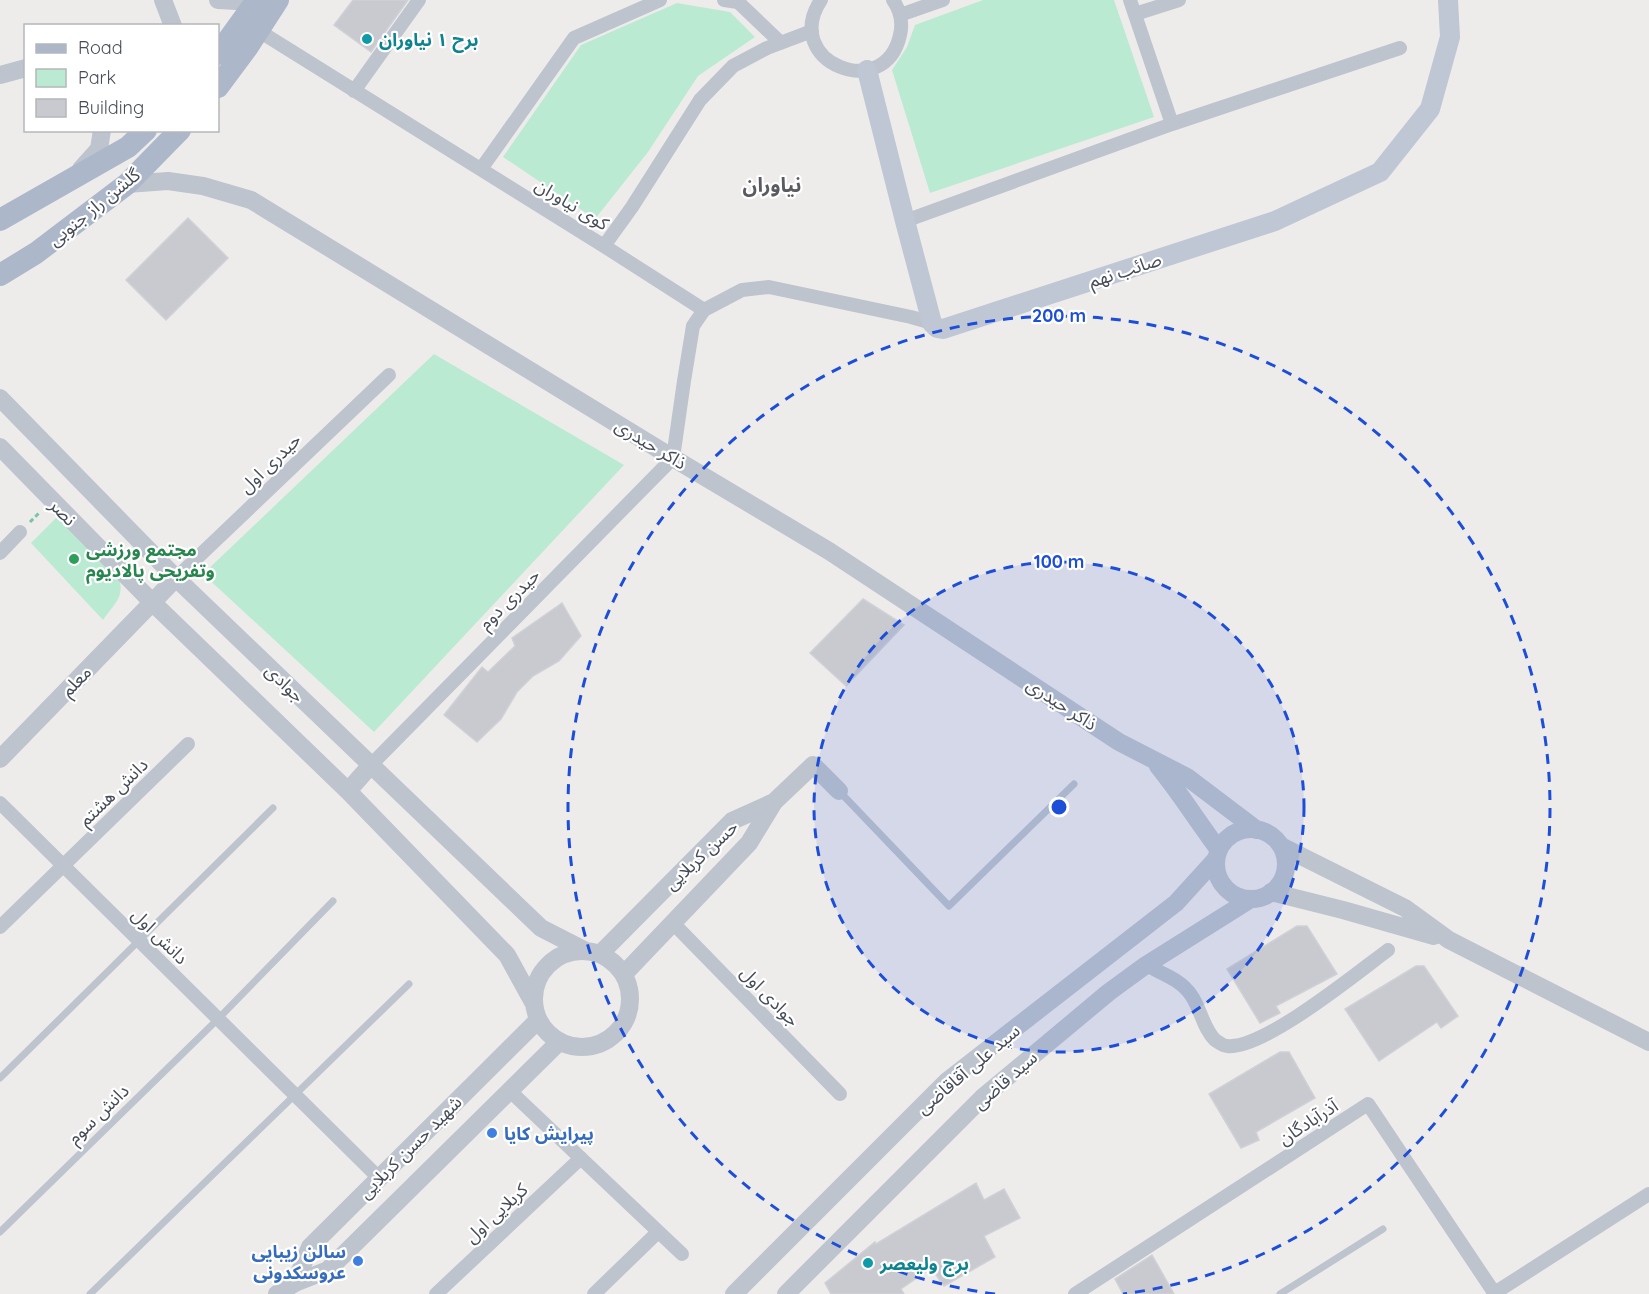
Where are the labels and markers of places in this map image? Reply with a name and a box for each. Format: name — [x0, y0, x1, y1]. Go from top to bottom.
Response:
place label: برح ۱ نیاوران — [379, 28, 478, 53]
marker: برح ۱ نیاوران — [360, 32, 374, 46]
place label: مجتمع ورزشی وتفریحی پالادیوم — [86, 538, 215, 584]
marker: مجتمع ورزشی وتفریحی پالادیوم — [67, 552, 81, 566]
centre of rings — [1049, 797, 1069, 817]
place label: پیرایش کایا — [504, 1122, 594, 1145]
marker: پیرایش کایا — [485, 1126, 499, 1140]
place label: سالن زیبایی عروسکدونی — [252, 1240, 346, 1284]
place label: برج ولیعصر — [879, 1252, 969, 1277]
marker: سالن زیبایی عروسکدونی — [351, 1254, 365, 1268]
marker: برج ولیعصر — [861, 1256, 875, 1270]

